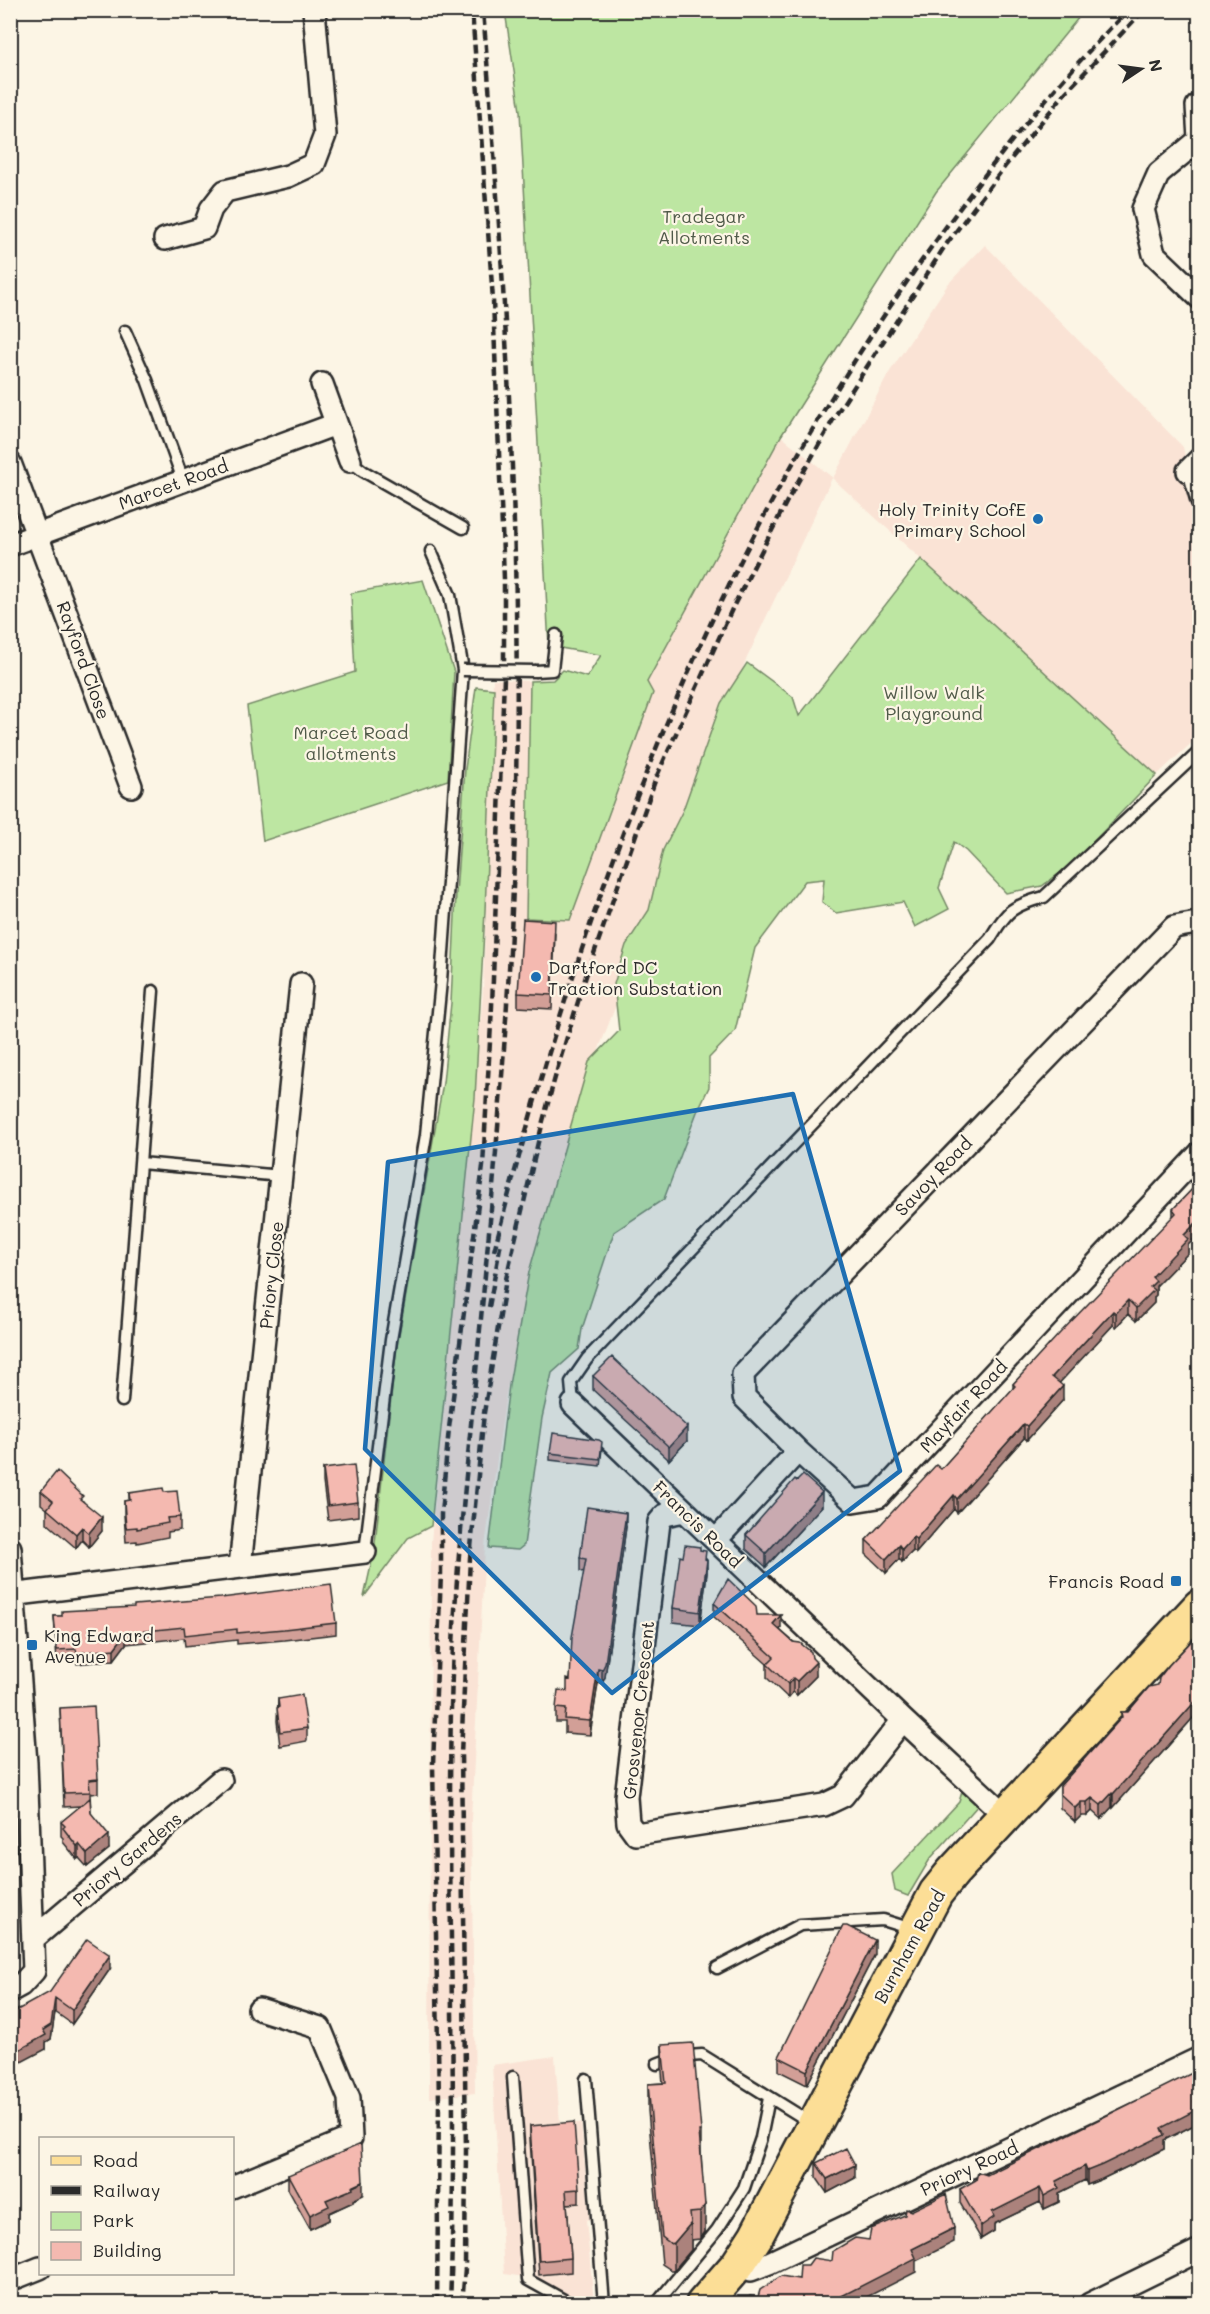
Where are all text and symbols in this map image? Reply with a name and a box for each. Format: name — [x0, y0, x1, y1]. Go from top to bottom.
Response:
north arrow — [1111, 39, 1171, 99]
text: N — [1145, 57, 1168, 74]
park label: Tradegar Allotments — [658, 204, 750, 249]
street label: Marcet Road — [115, 453, 231, 515]
place label: Holy Trinity CofE Primary School — [879, 497, 1026, 542]
marker: Holy Trinity CofE Primary School — [1031, 512, 1045, 526]
street label: Rayford Close — [52, 598, 116, 722]
park label: Willow Walk Playground — [883, 680, 985, 725]
park label: Marcet Road allotments — [294, 720, 408, 765]
place label: Dartford DC Traction Substation — [548, 955, 722, 1000]
marker: Dartford DC Traction Substation — [529, 970, 543, 984]
street label: Savoy Road — [889, 1131, 977, 1221]
street label: Priory Close — [253, 1220, 289, 1330]
street label: Mayfair Road — [914, 1355, 1012, 1457]
street label: Francis Road — [648, 1475, 748, 1573]
place label: Francis Road — [1048, 1569, 1164, 1593]
marker: Francis Road — [1169, 1574, 1183, 1588]
street label: Grosvenor Crescent — [617, 1620, 659, 1800]
place label: King Edward Avenue — [44, 1623, 154, 1668]
marker: King Edward Avenue — [25, 1638, 39, 1652]
street label: Priory Gardens — [67, 1806, 187, 1912]
street label: Burnham Road — [868, 1885, 950, 2007]
street label: Priory Road — [916, 2135, 1022, 2201]
legend — [39, 2137, 234, 2275]
text: Road — [93, 2148, 138, 2172]
text: Railway — [93, 2178, 160, 2202]
text: Park — [93, 2208, 134, 2232]
text: Building — [93, 2238, 161, 2262]

